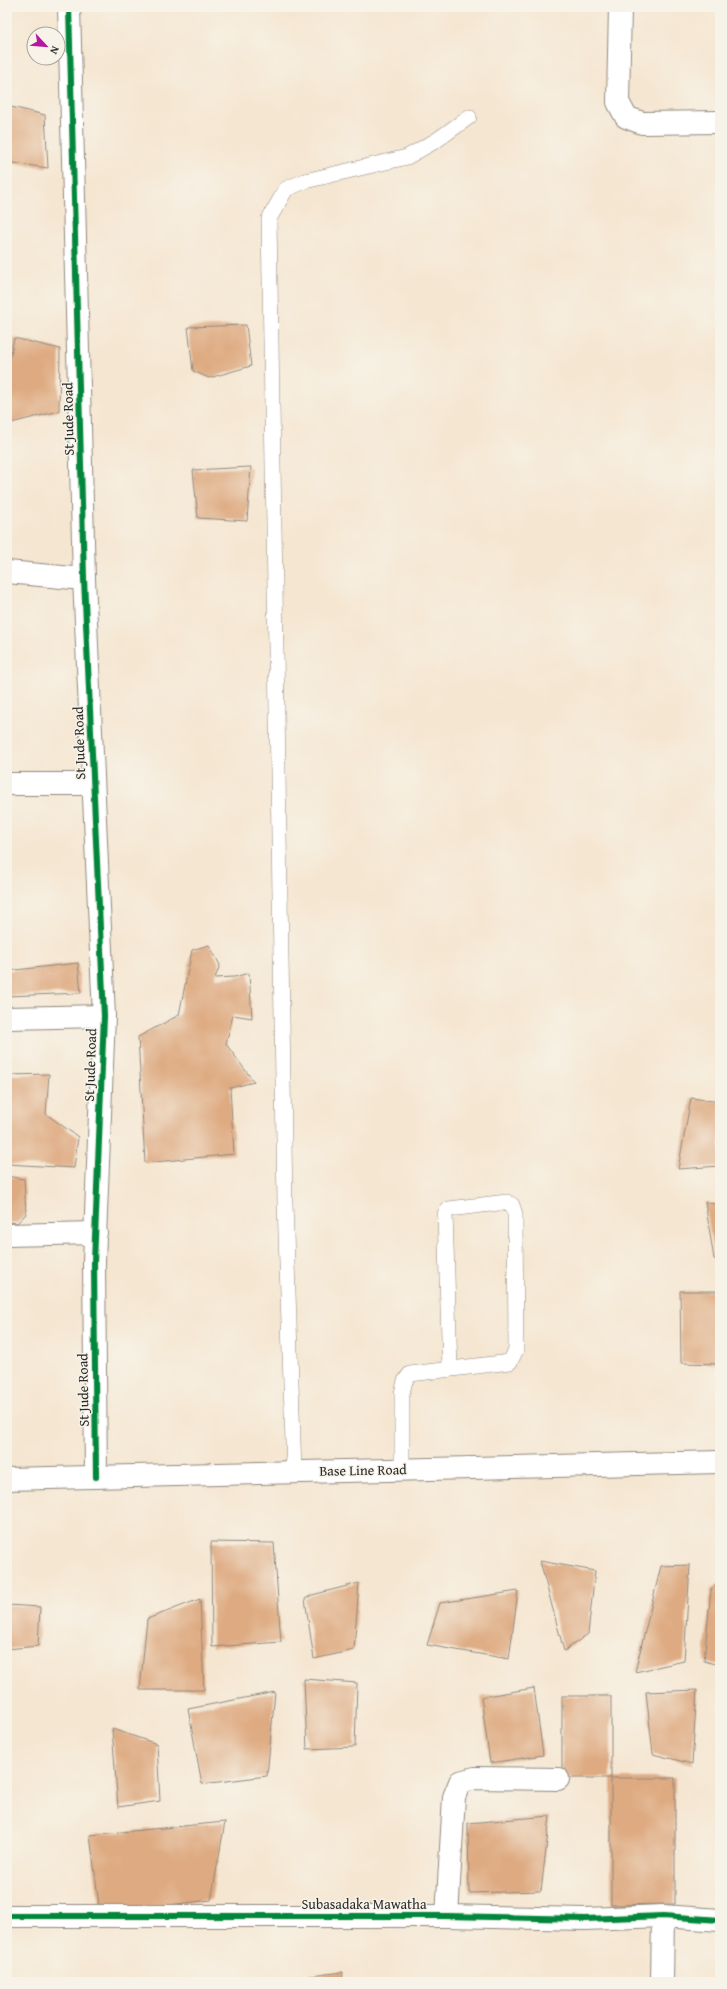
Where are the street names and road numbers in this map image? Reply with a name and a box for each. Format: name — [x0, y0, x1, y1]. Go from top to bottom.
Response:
street label: St Jude Road — [57, 382, 79, 456]
street label: St Jude Road — [68, 706, 90, 780]
street label: St Jude Road — [79, 1028, 101, 1102]
street label: St Jude Road — [72, 1353, 94, 1427]
street label: Base Line Road — [319, 1459, 407, 1481]
street label: Subasadaka Mawatha — [302, 1894, 427, 1914]

